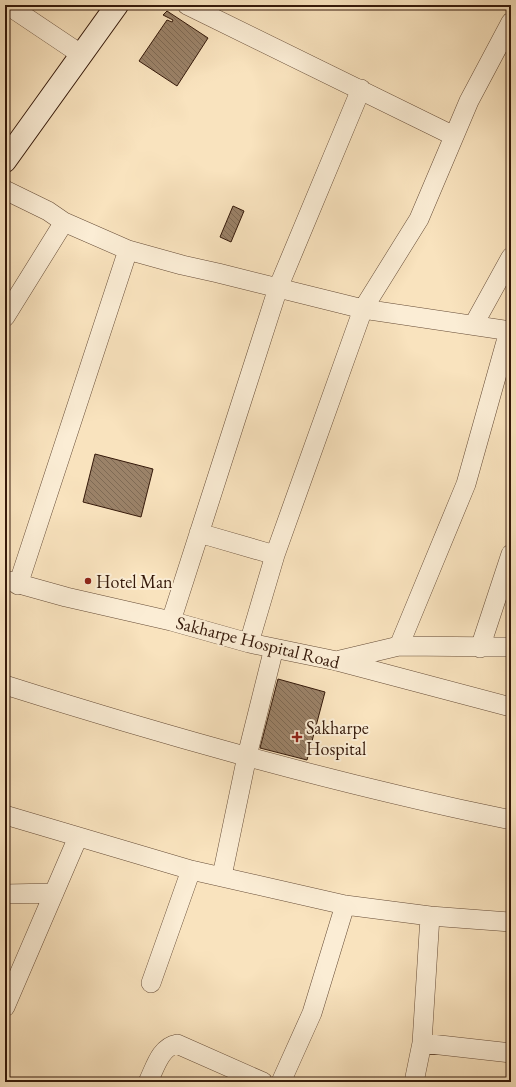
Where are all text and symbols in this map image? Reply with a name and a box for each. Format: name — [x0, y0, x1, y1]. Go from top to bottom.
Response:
place label: Hotel Man — [96, 570, 173, 593]
marker: Hotel Man — [83, 576, 93, 586]
street label: Sakharpe Hospital Road — [174, 611, 343, 674]
place label: Sakharpe Hospital — [306, 716, 369, 760]
marker: Sakharpe Hospital — [291, 731, 303, 743]

